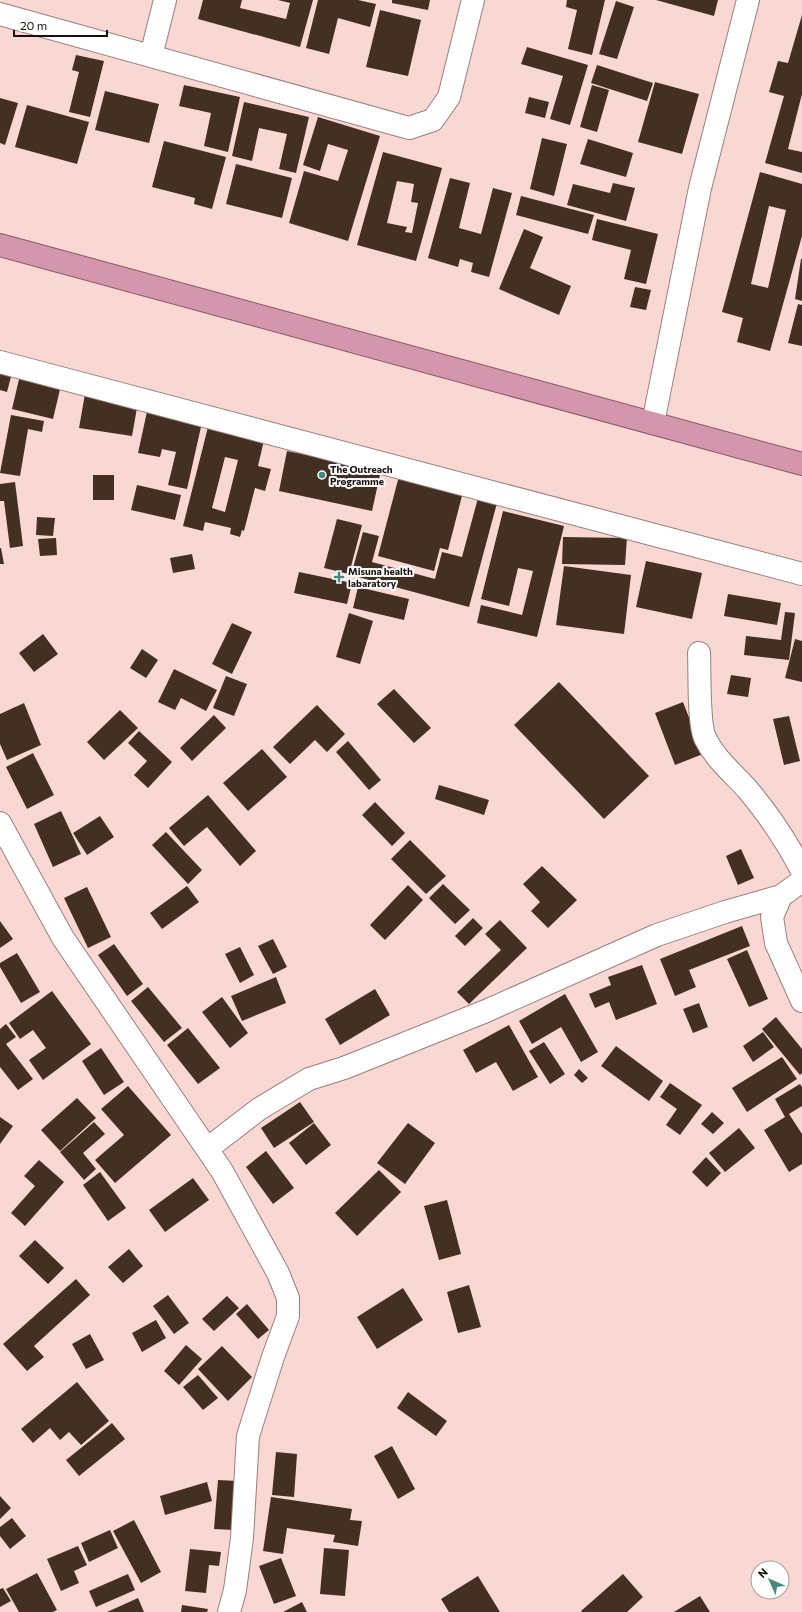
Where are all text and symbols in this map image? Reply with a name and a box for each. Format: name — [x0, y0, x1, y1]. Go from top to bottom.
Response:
scale bar — [14, 12, 107, 38]
text: 20 m — [20, 18, 47, 32]
place label: The Outreach Programme — [330, 463, 393, 487]
marker: The Outreach Programme — [317, 470, 327, 480]
place label: Misuna health labaratory — [348, 565, 413, 589]
marker: Misuna health labaratory — [333, 571, 345, 583]
north arrow — [750, 1560, 790, 1600]
text: N — [755, 1565, 770, 1580]

